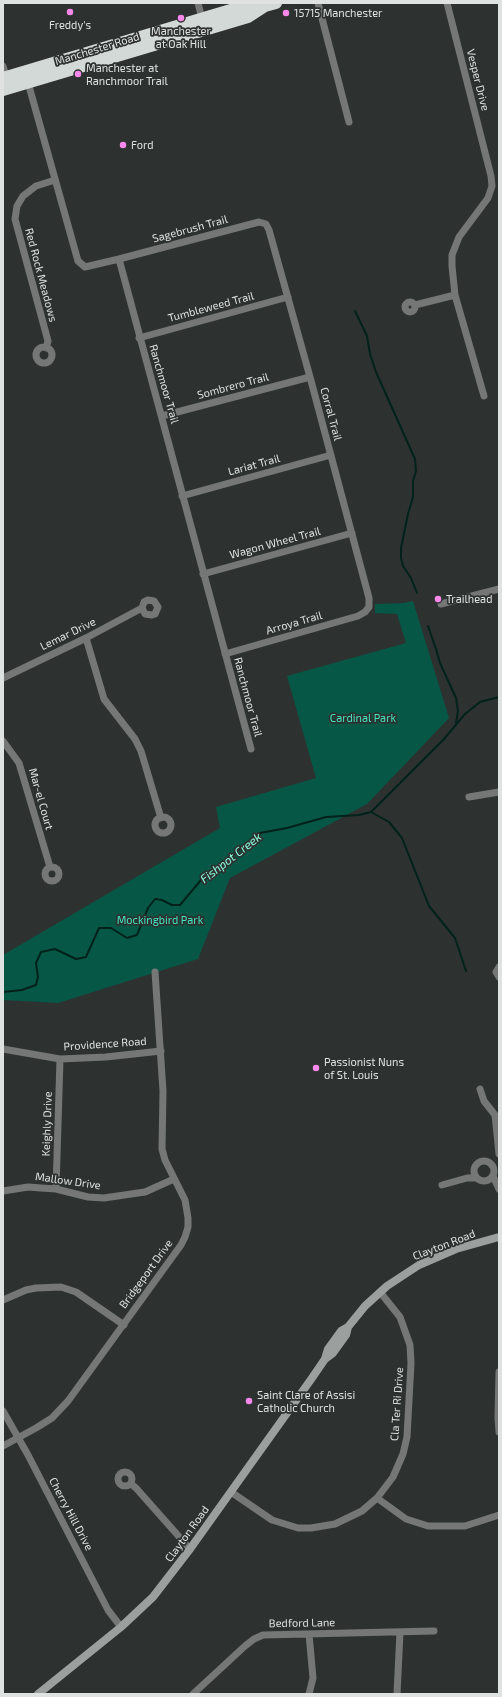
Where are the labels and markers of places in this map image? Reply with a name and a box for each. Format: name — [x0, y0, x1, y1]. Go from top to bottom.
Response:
place label: 15715 Manchester — [294, 6, 382, 20]
marker: Freddy's — [65, 7, 75, 17]
marker: 15715 Manchester — [281, 8, 291, 18]
marker: Manchester at Oak Hill — [176, 13, 186, 23]
place label: Freddy's — [49, 18, 91, 32]
place label: Manchester at Oak Hill — [151, 24, 211, 50]
place label: Manchester at Ranchmoor Trail — [86, 61, 168, 87]
marker: Manchester at Ranchmoor Trail — [73, 69, 83, 79]
place label: Ford — [131, 138, 154, 152]
marker: Ford — [118, 140, 128, 150]
place label: Trailhead — [446, 592, 492, 606]
marker: Trailhead — [433, 594, 443, 604]
place label: Passionist Nuns of St. Louis — [324, 1055, 404, 1081]
marker: Passionist Nuns of St. Louis — [311, 1063, 321, 1073]
place label: Saint Clare of Assisi Catholic Church — [257, 1388, 355, 1414]
marker: Saint Clare of Assisi Catholic Church — [244, 1396, 254, 1406]

